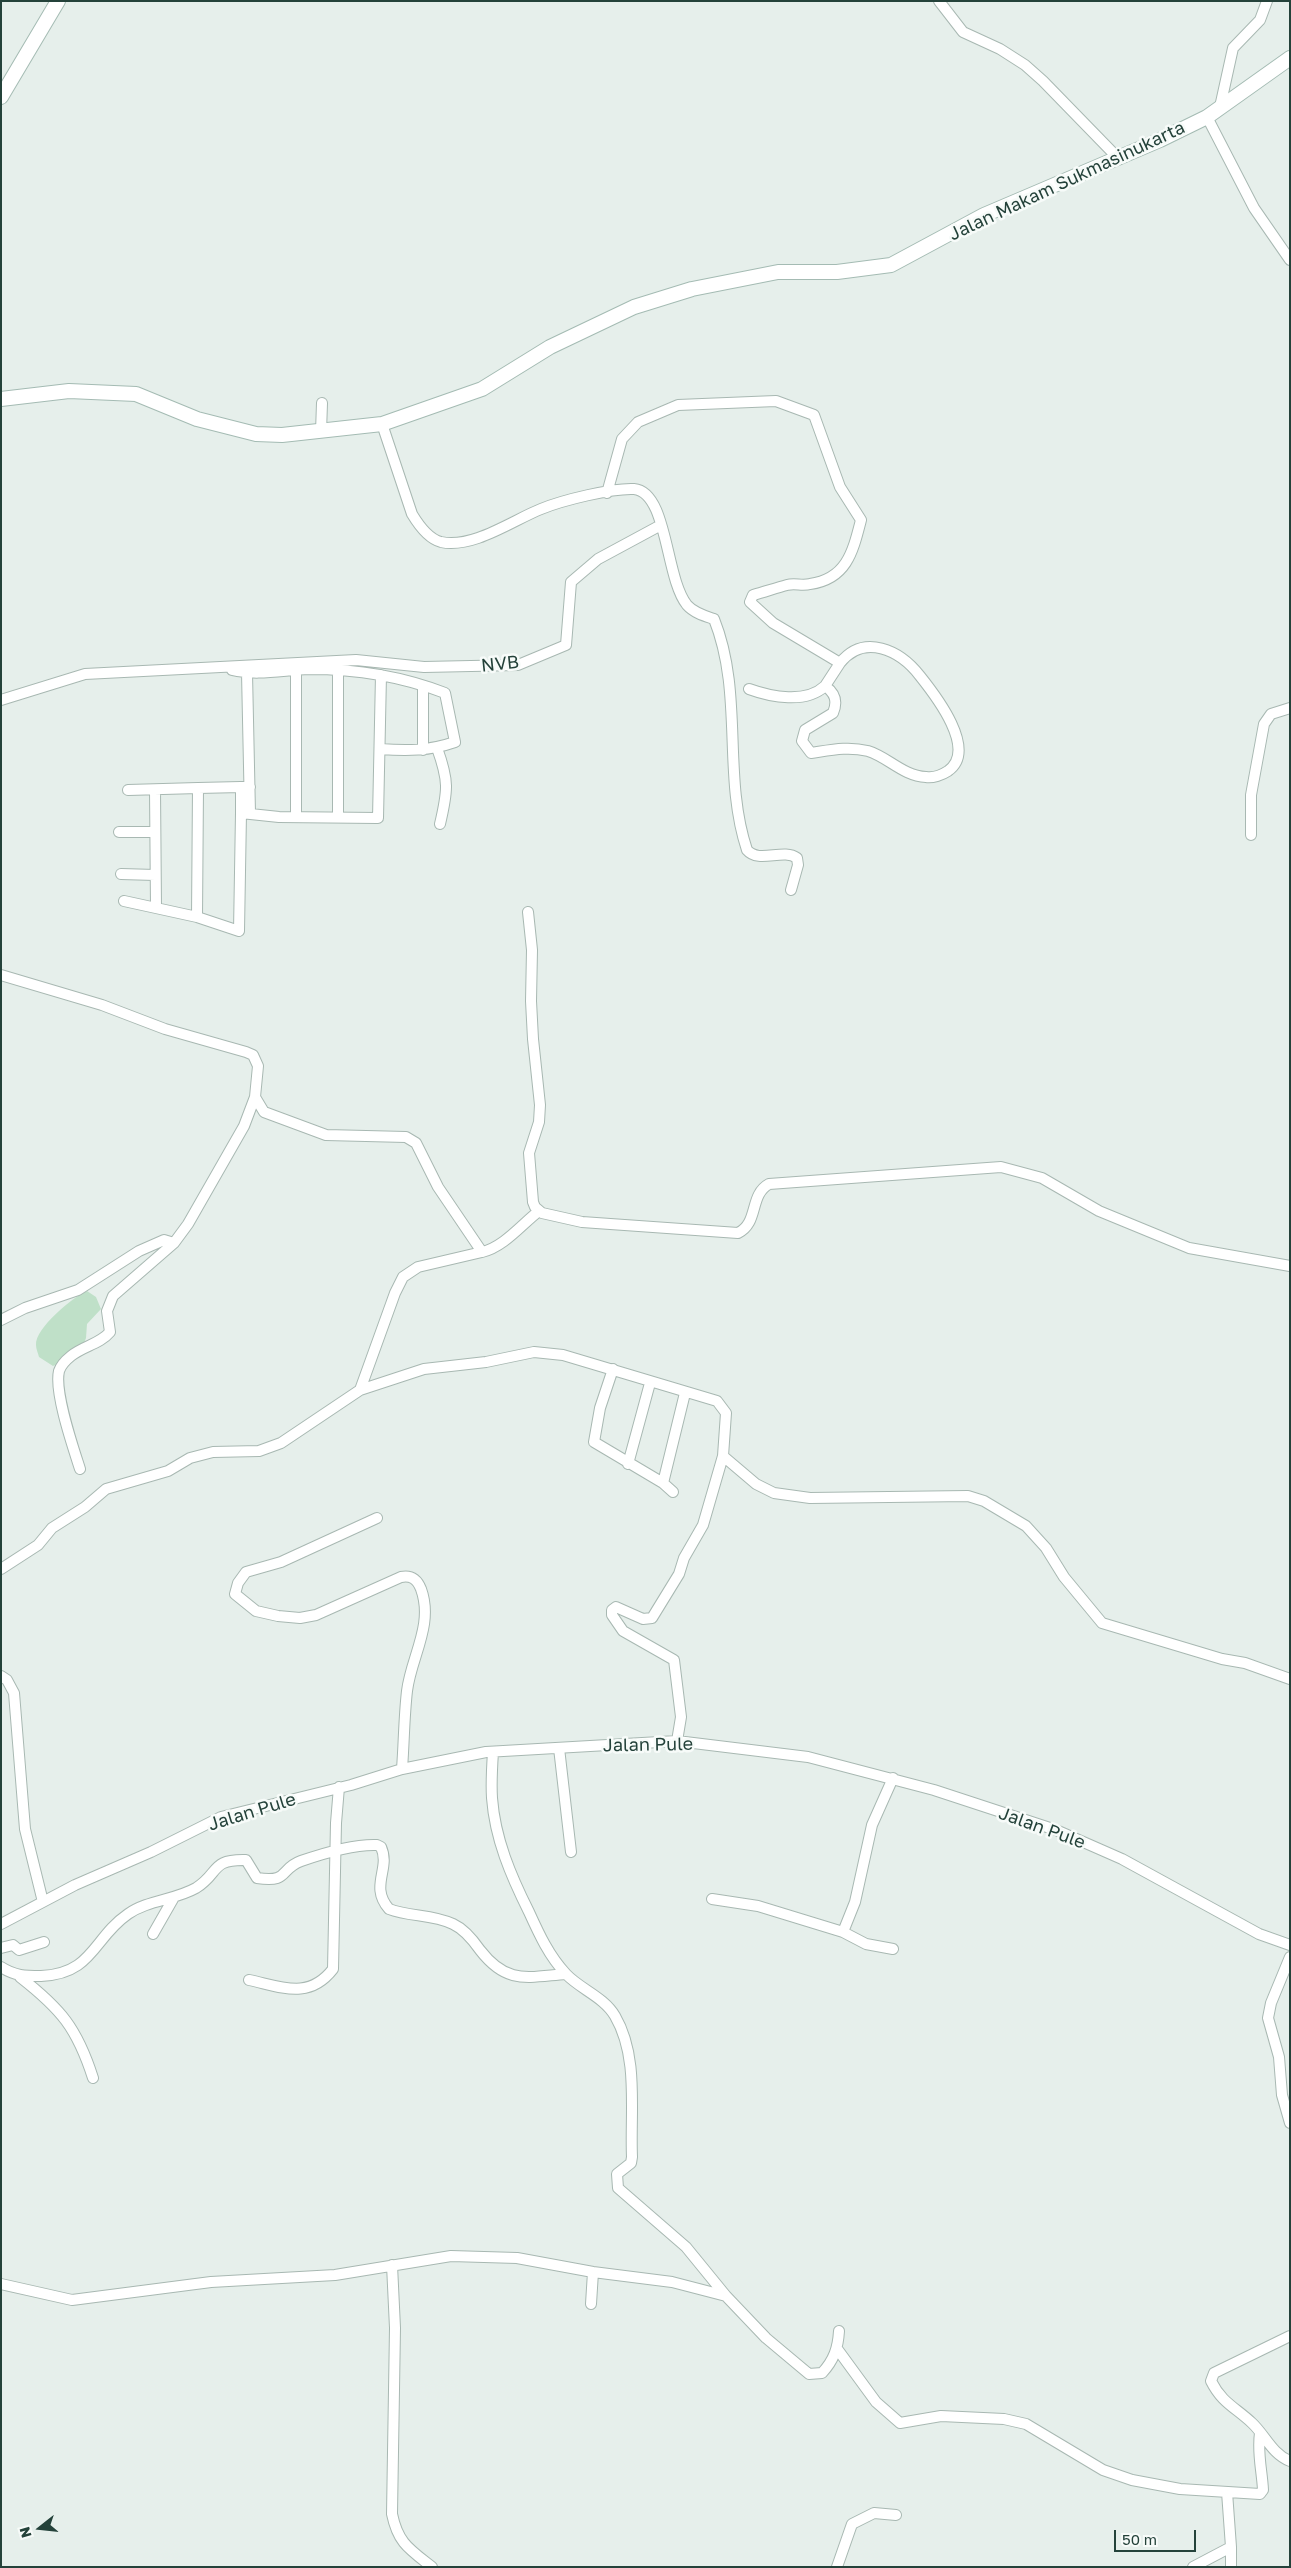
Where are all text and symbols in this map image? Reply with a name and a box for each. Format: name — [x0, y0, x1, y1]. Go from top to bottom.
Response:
street label: Jalan Makam Sukmasinukarta — [946, 117, 1188, 245]
street label: NVB — [480, 651, 520, 677]
street label: Jalan Pule — [603, 1733, 693, 1757]
street label: Jalan Pule — [206, 1788, 298, 1836]
street label: Jalan Pule — [996, 1802, 1088, 1854]
north arrow — [15, 2503, 65, 2553]
scale bar — [1116, 2520, 1198, 2552]
text: N — [15, 2525, 35, 2540]
text: 50 m — [1122, 2530, 1157, 2548]

